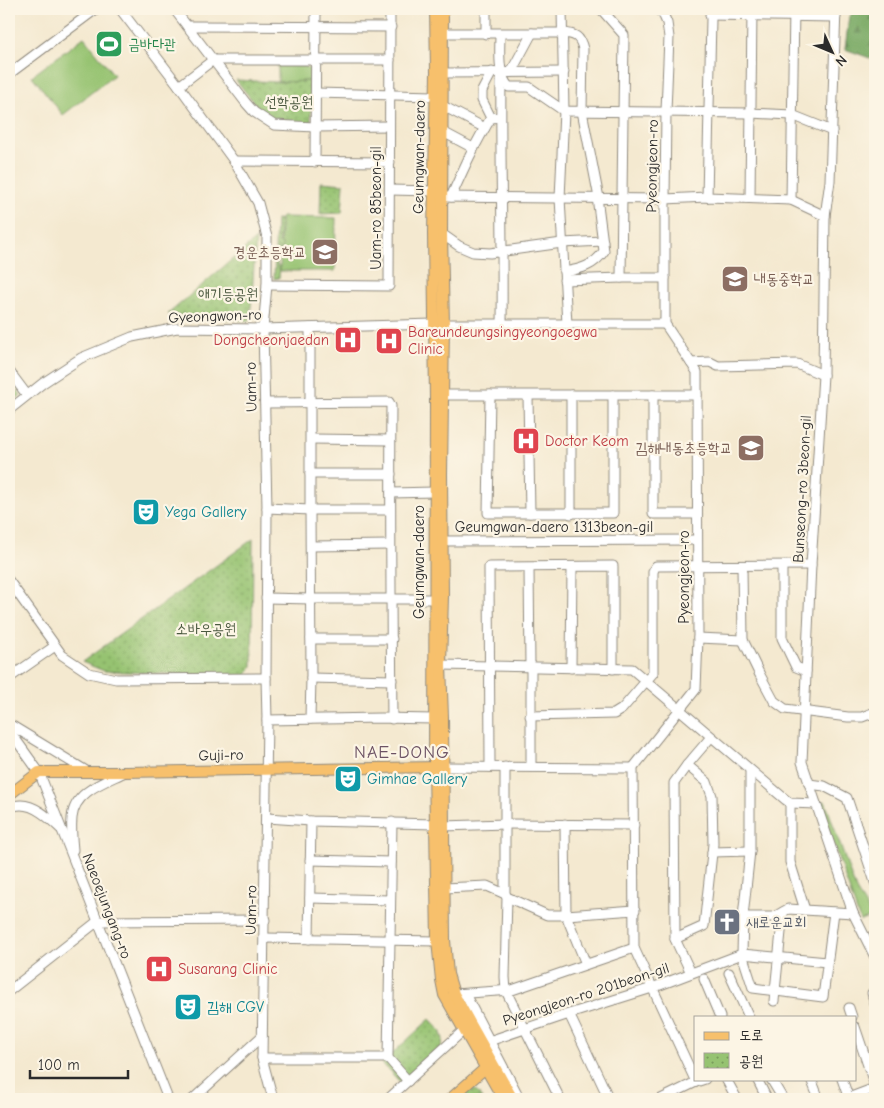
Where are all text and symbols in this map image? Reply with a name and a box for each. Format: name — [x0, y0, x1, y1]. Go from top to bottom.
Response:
north arrow — [806, 28, 856, 78]
sports icon: 금바다관 — [94, 29, 124, 59]
place label: 금바다관 — [128, 35, 176, 53]
text: N — [832, 51, 850, 70]
park label: 선학공원 — [265, 93, 313, 111]
street label: Geumgwan-daero — [409, 100, 429, 214]
street label: Pyeongjeon-ro — [642, 119, 662, 213]
street label: Uam-ro 85beon-gil — [367, 146, 385, 270]
school or university icon: 경운초등학교 — [310, 237, 340, 267]
place label: 경운초등학교 — [234, 243, 306, 261]
school or university icon: 내동중학교 — [720, 264, 750, 294]
place label: 내동중학교 — [754, 270, 814, 288]
park label: 애기등공원 — [198, 285, 258, 303]
street label: Gyeongwon-ro — [168, 305, 262, 327]
place label: Bareundeungsingyeongoegwa Clinic — [408, 323, 597, 358]
hospital icon: Dongcheonjaedan — [333, 325, 363, 355]
hospital icon: Bareundeungsingyeongoegwa Clinic — [374, 326, 404, 356]
place label: Dongcheonjaedan — [214, 331, 329, 349]
street label: Uam-ro — [242, 362, 260, 412]
street label: Bunseong-ro 3beon-gil — [789, 415, 815, 563]
hospital icon: Doctor Keom — [511, 426, 541, 456]
place label: Doctor Keom — [545, 432, 629, 450]
school or university icon: 김해내동초등학교 — [736, 433, 766, 463]
place label: 김해내동초등학교 — [635, 439, 732, 457]
theatre icon: Yega Gallery — [131, 497, 161, 527]
place label: Yega Gallery — [165, 503, 247, 521]
street label: Geumgwan-daero — [410, 505, 428, 619]
street label: Geumgwan-daero 1313beon-gil — [455, 518, 653, 536]
street label: Pyeongjeon-ro — [675, 530, 693, 624]
park label: 소바우공원 — [176, 620, 236, 638]
district label: NAE-DONG — [354, 742, 450, 763]
street label: Guji-ro — [198, 746, 244, 764]
theatre icon: Gimhae Gallery — [333, 764, 363, 794]
place label: Gimhae Gallery — [367, 770, 467, 788]
street label: Naeoejungang-ro — [79, 851, 135, 961]
street label: Uam-ro — [242, 885, 260, 935]
church icon: 새로운교회 — [712, 907, 742, 937]
place label: 새로운교회 — [746, 913, 806, 931]
hospital icon: Susarang Clinic — [144, 954, 174, 984]
street label: Pyeongjeon-ro 201beon-gil — [501, 959, 671, 1029]
place label: Susarang Clinic — [178, 960, 277, 978]
theatre icon: 김해 CGV — [173, 992, 203, 1022]
place label: 김해 CGV — [207, 998, 264, 1016]
legend — [694, 1016, 856, 1080]
text: 도로 — [739, 1026, 763, 1044]
scale bar — [30, 1048, 128, 1080]
text: 공원 — [739, 1052, 763, 1070]
text: 100 m — [38, 1056, 80, 1074]

